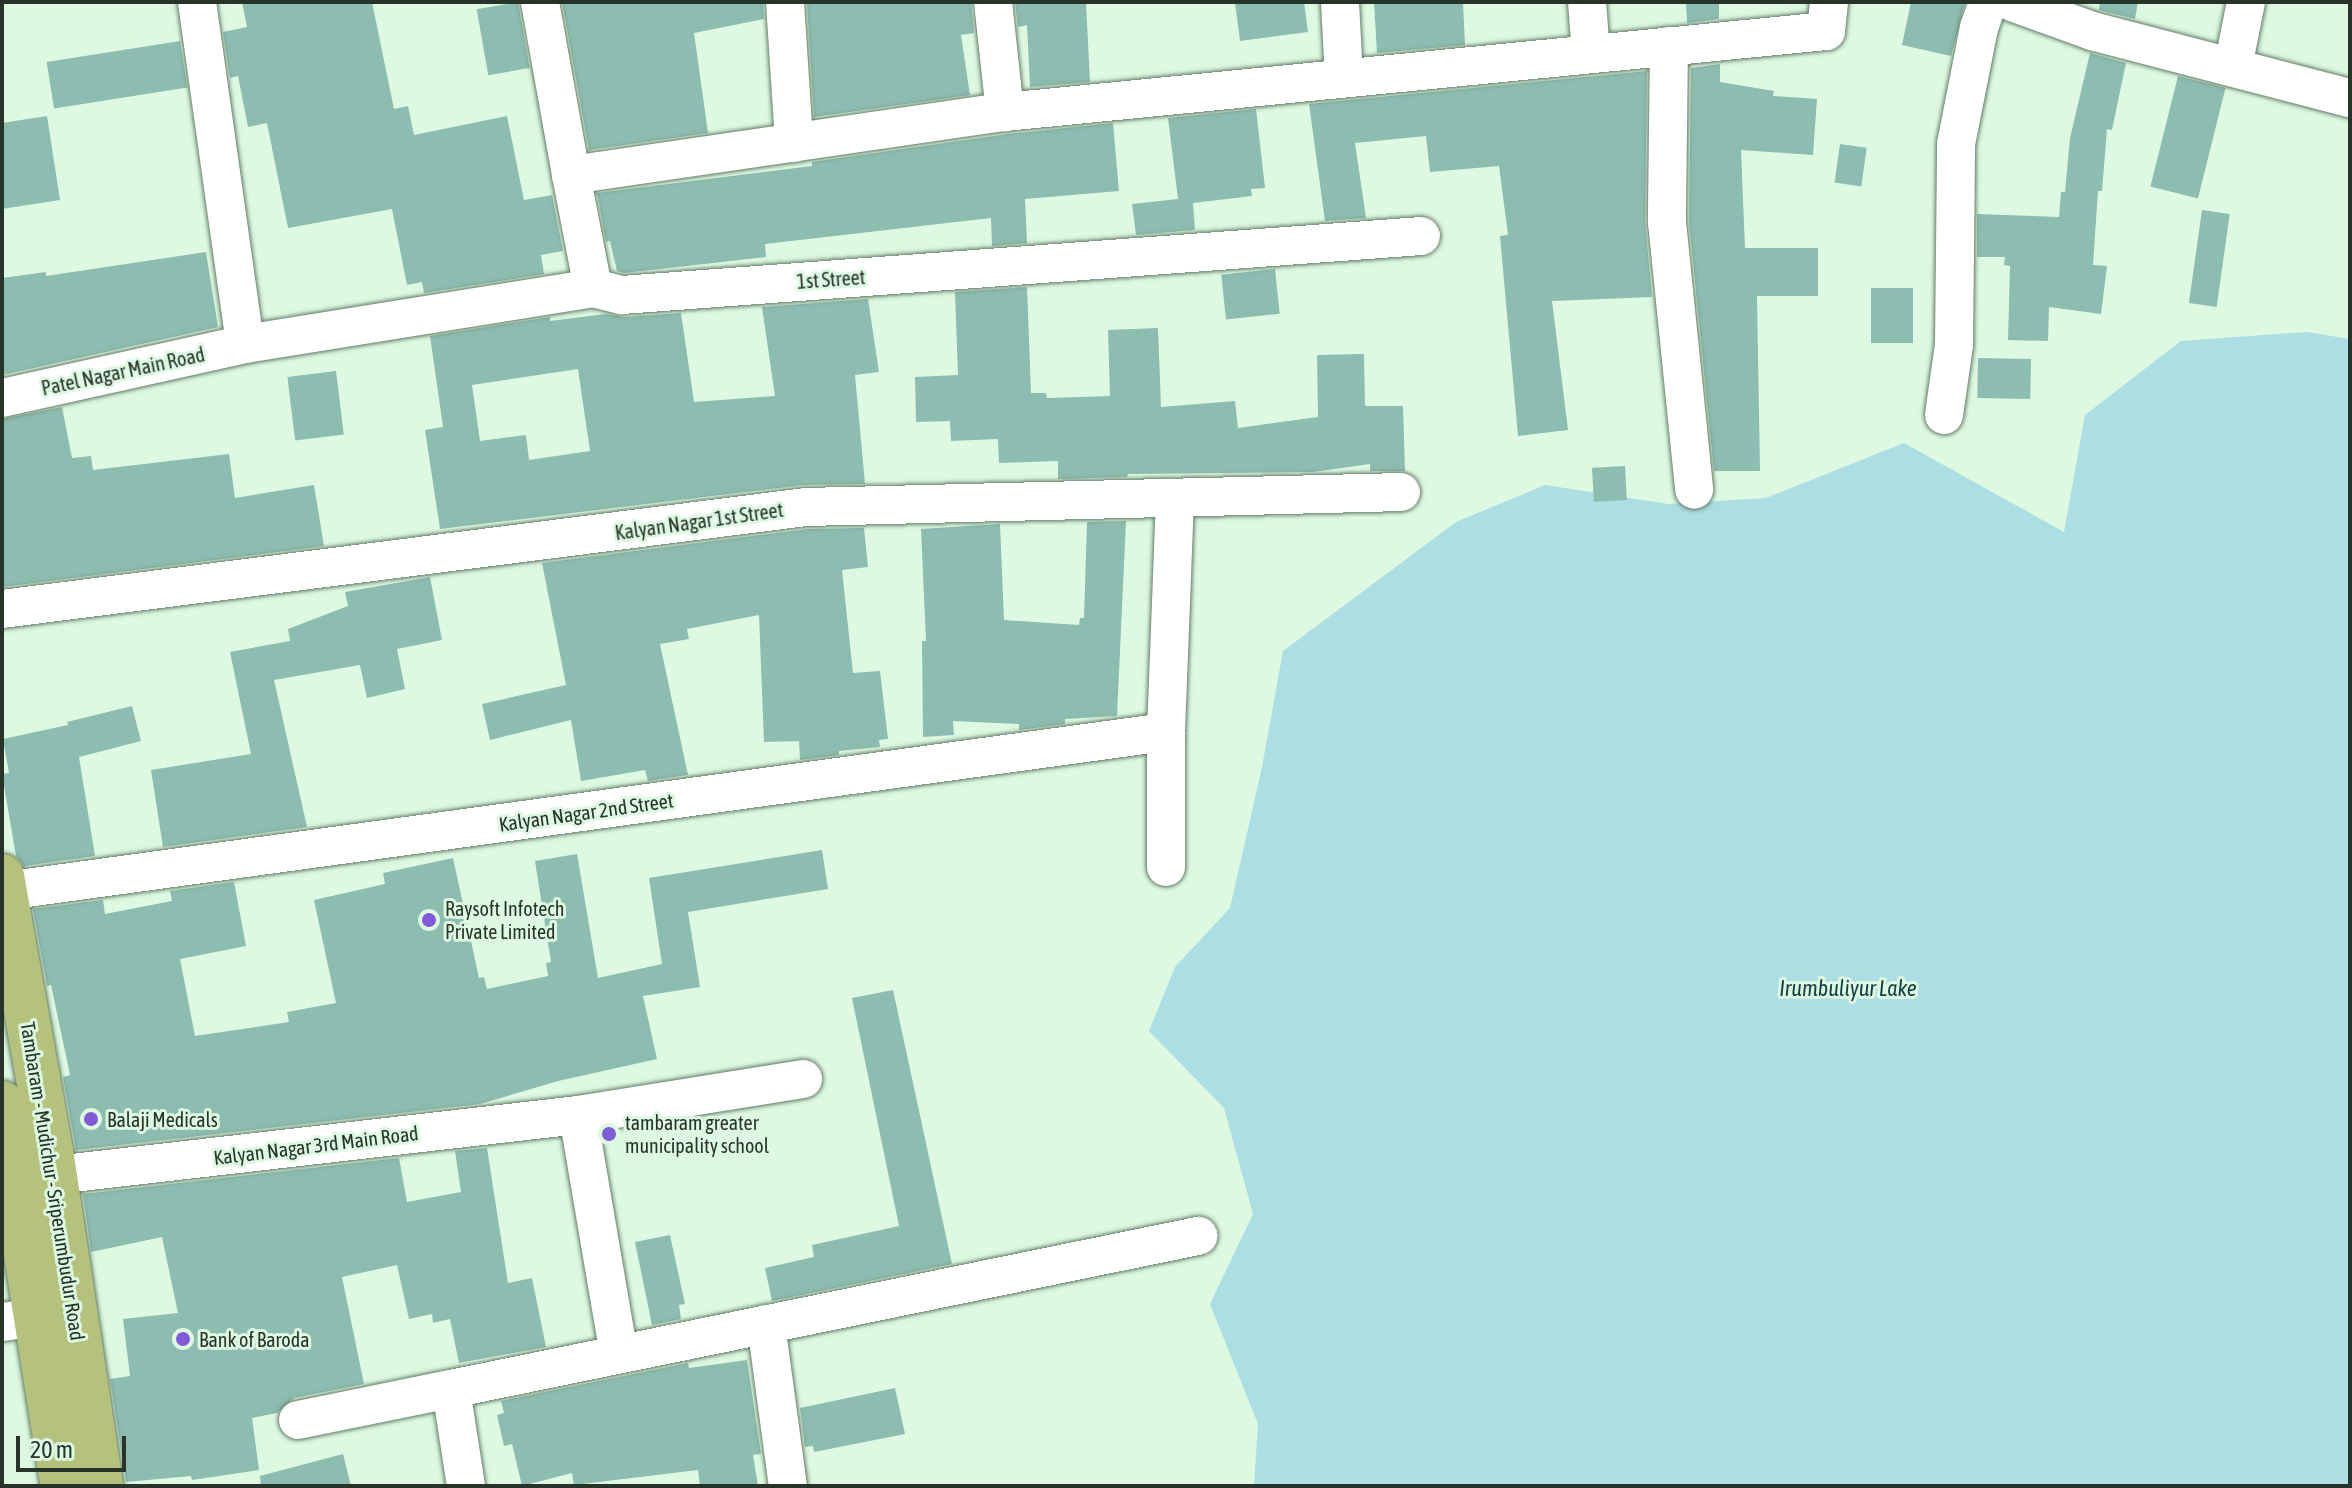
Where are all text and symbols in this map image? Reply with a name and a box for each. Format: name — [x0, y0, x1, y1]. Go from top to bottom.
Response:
street label: 1st Street — [796, 265, 866, 293]
street label: Patel Nagar Main Road — [39, 342, 207, 400]
street label: Kalyan Nagar 1st Street — [613, 497, 785, 545]
street label: Kalyan Nagar 2nd Street — [497, 788, 675, 836]
place label: Raysoft Infotech Private Limited — [445, 896, 564, 943]
marker: Raysoft Infotech Private Limited — [420, 911, 438, 929]
water label: Irumbuliyur Lake — [1779, 976, 1917, 1002]
street label: Tambaram - Mudichur - Sriperumbudur Road — [16, 1020, 90, 1342]
place label: Balaji Medicals — [107, 1107, 218, 1131]
marker: Balaji Medicals — [82, 1110, 100, 1128]
place label: tambaram greater municipality school — [625, 1110, 769, 1157]
street label: Kalyan Nagar 3rd Main Road — [212, 1121, 420, 1169]
marker: tambaram greater municipality school — [600, 1125, 618, 1143]
place label: Bank of Baroda — [199, 1327, 310, 1351]
marker: Bank of Baroda — [174, 1330, 192, 1348]
scale bar — [20, 1420, 130, 1470]
text: 20 m — [30, 1436, 73, 1463]

